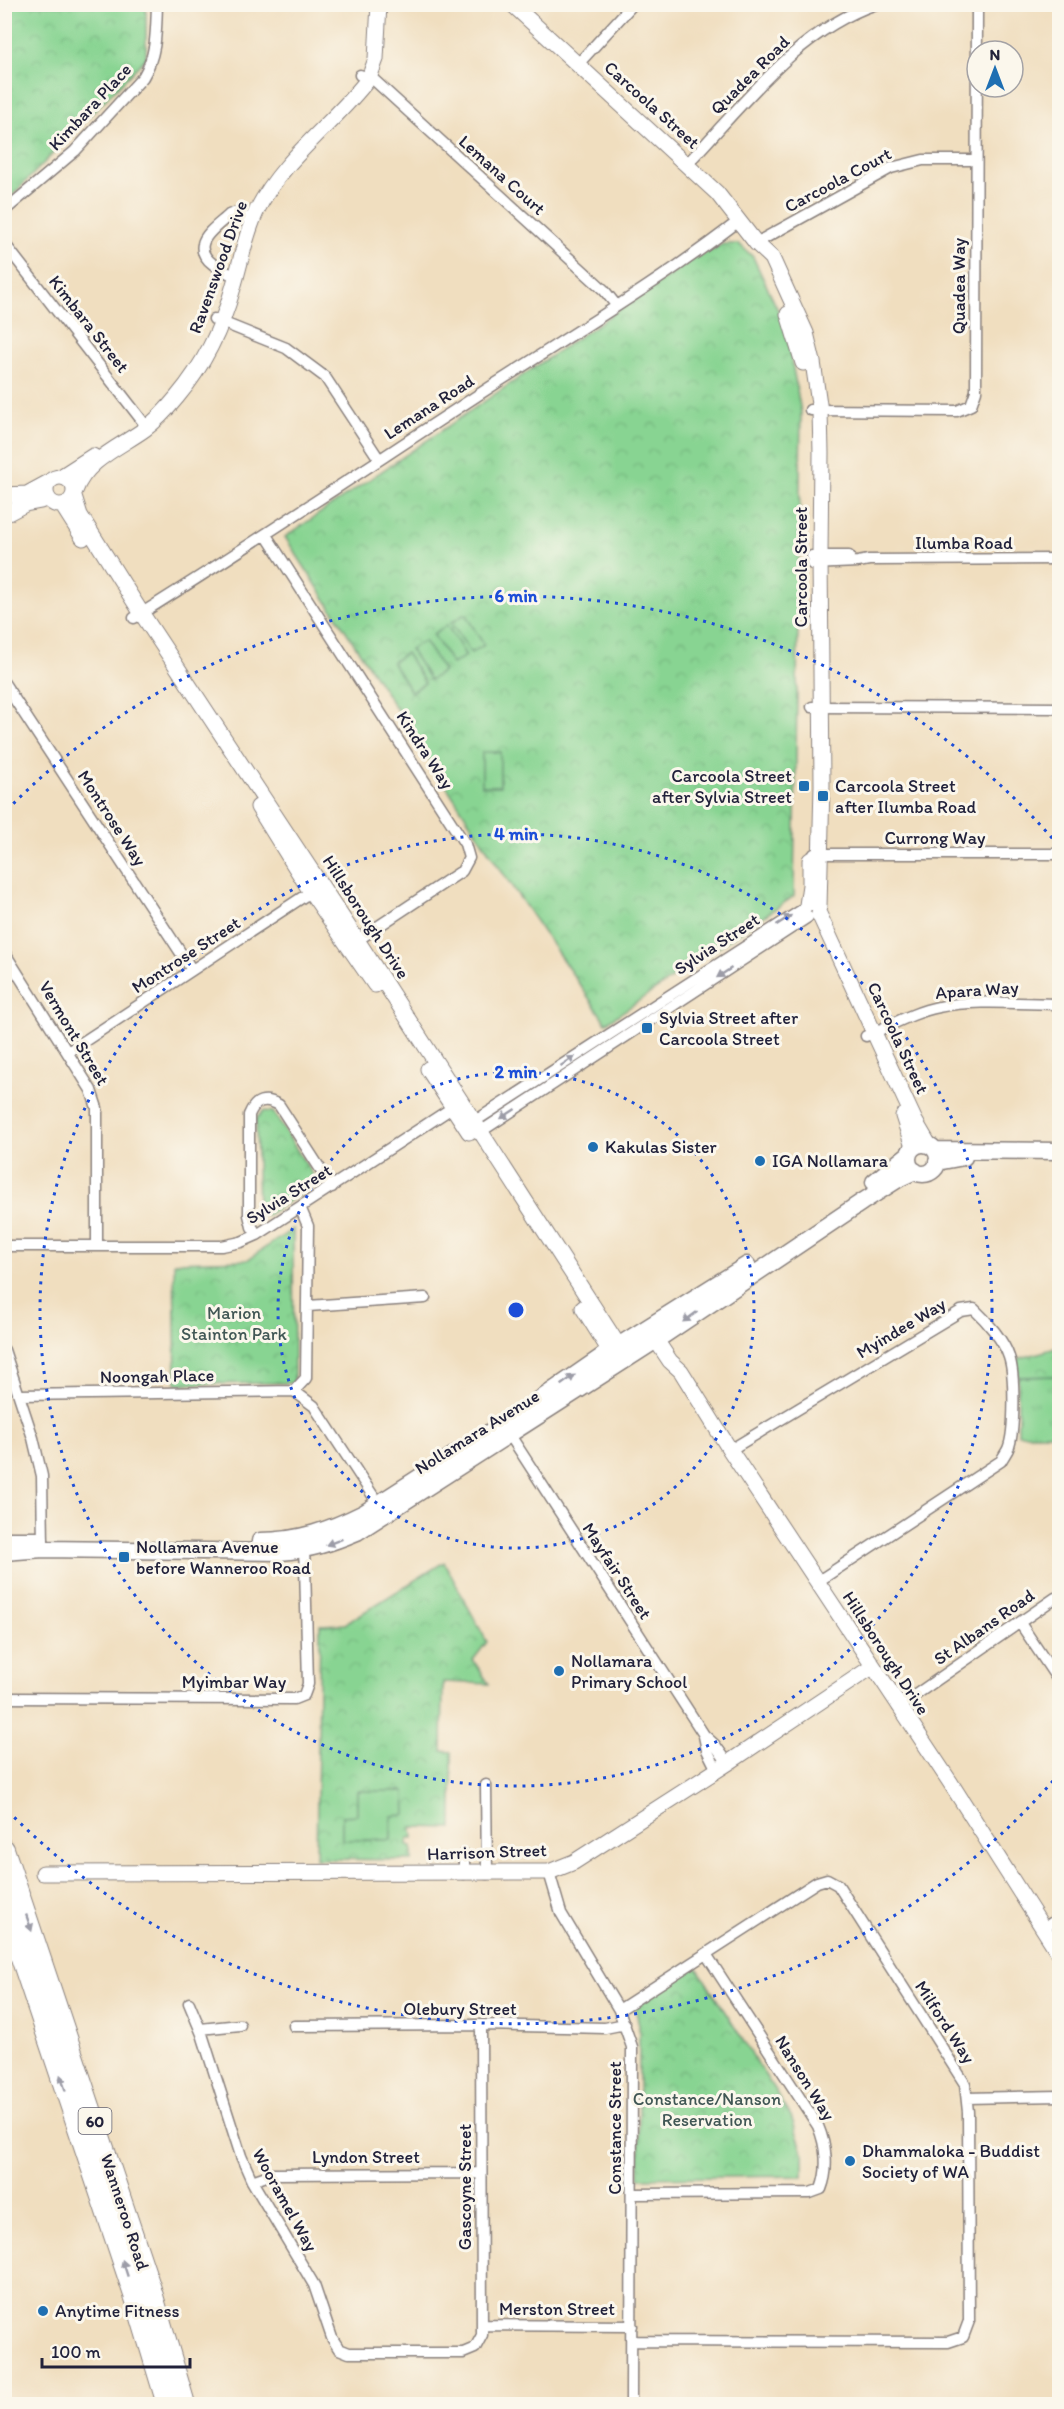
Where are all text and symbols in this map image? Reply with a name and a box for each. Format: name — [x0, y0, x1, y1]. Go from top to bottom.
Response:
street label: Quadea Road — [706, 31, 794, 119]
north arrow — [965, 39, 1025, 99]
text: N — [990, 45, 1000, 64]
street label: Carcoola Street — [600, 56, 704, 154]
street label: Kimbara Place — [44, 59, 136, 155]
street label: Lemana Court — [454, 130, 550, 220]
street label: Carcoola Court — [781, 143, 895, 217]
street label: Ravenswood Drive — [184, 198, 252, 336]
street label: Quadea Way — [948, 237, 970, 334]
street label: Kimbara Street — [44, 271, 134, 377]
street label: Lemana Road — [380, 370, 478, 444]
street label: Carcoola Street — [790, 506, 812, 627]
street label: Ilumba Road — [915, 532, 1013, 554]
text: 6 min — [495, 585, 538, 607]
street label: Kindra Way — [391, 707, 459, 794]
place label: Carcoola Street after Sylvia Street — [652, 765, 792, 808]
street label: Montrose Way — [73, 766, 151, 871]
place label: Carcoola Street after Ilumba Road — [835, 775, 976, 818]
marker: Carcoola Street after Sylvia Street — [797, 779, 811, 793]
marker: Carcoola Street after Ilumba Road — [816, 789, 830, 803]
text: 4 min — [494, 823, 539, 845]
street label: Currong Way — [884, 827, 986, 849]
street label: Hillsborough Drive — [318, 851, 414, 983]
street label: Sylvia Street — [670, 908, 764, 980]
street label: Montrose Street — [128, 912, 245, 998]
one-way arrow — [776, 915, 792, 926]
one-way arrow — [717, 967, 733, 979]
street label: Apara Way — [935, 976, 1020, 1004]
street label: Vermont Street — [34, 977, 114, 1089]
street label: Carcoola Street — [863, 979, 934, 1098]
place label: Sylvia Street after Carcoola Street — [659, 1007, 799, 1050]
marker: Sylvia Street after Carcoola Street — [640, 1021, 654, 1035]
one-way arrow — [560, 1056, 576, 1067]
text: 2 min — [495, 1061, 538, 1083]
one-way arrow — [500, 1108, 516, 1119]
place label: Kakulas Sister — [605, 1136, 718, 1158]
marker: Kakulas Sister — [586, 1140, 600, 1154]
place label: IGA Nollamara — [772, 1150, 889, 1172]
marker: IGA Nollamara — [753, 1154, 767, 1168]
street label: Sylvia Street — [242, 1159, 336, 1229]
street label: Myindee Way — [852, 1292, 950, 1363]
centre of rings — [506, 1300, 526, 1320]
park label: Marion Stainton Park — [181, 1302, 288, 1345]
one-way arrow — [682, 1311, 698, 1322]
street label: Noongah Place — [100, 1364, 214, 1388]
one-way arrow — [560, 1374, 576, 1386]
street label: Nollamara Avenue — [411, 1385, 543, 1479]
street label: Mayfair Street — [578, 1519, 657, 1624]
place label: Nollamara Avenue before Wanneroo Road — [136, 1536, 311, 1579]
one-way arrow — [325, 1538, 343, 1547]
marker: Nollamara Avenue before Wanneroo Road — [117, 1550, 131, 1564]
street label: St Albans Road — [929, 1584, 1039, 1670]
street label: Hillsborough Drive — [838, 1587, 934, 1719]
place label: Nollamara Primary School — [571, 1650, 687, 1693]
marker: Nollamara Primary School — [552, 1664, 566, 1678]
street label: Myimbar Way — [182, 1671, 287, 1693]
street label: Harrison Street — [427, 1839, 547, 1865]
one-way arrow — [24, 1914, 34, 1932]
street label: Milford Way — [910, 1977, 980, 2068]
street label: Olebury Street — [403, 1998, 517, 2020]
street label: Nanson Way — [770, 2031, 840, 2125]
street label: Constance Street — [604, 2061, 626, 2195]
one-way arrow — [58, 2074, 68, 2092]
park label: Constance/Nanson Reservation — [633, 2088, 781, 2131]
road number: 60 — [78, 2108, 112, 2134]
street label: Gascoyne Street — [454, 2124, 476, 2250]
place label: Dhammaloka - Buddist Society of WA — [862, 2140, 1040, 2183]
street label: Wooramel Way — [248, 2145, 323, 2256]
street label: Lyndon Street — [312, 2146, 420, 2168]
street label: Wanneroo Road — [96, 2151, 154, 2273]
marker: Dhammaloka - Buddist Society of WA — [843, 2154, 857, 2168]
one-way arrow — [120, 2259, 130, 2277]
street label: Merston Street — [499, 2298, 615, 2320]
place label: Anytime Fitness — [55, 2300, 180, 2322]
marker: Anytime Fitness — [36, 2304, 50, 2318]
scale bar — [42, 2331, 190, 2369]
text: 100 m — [51, 2341, 101, 2363]

